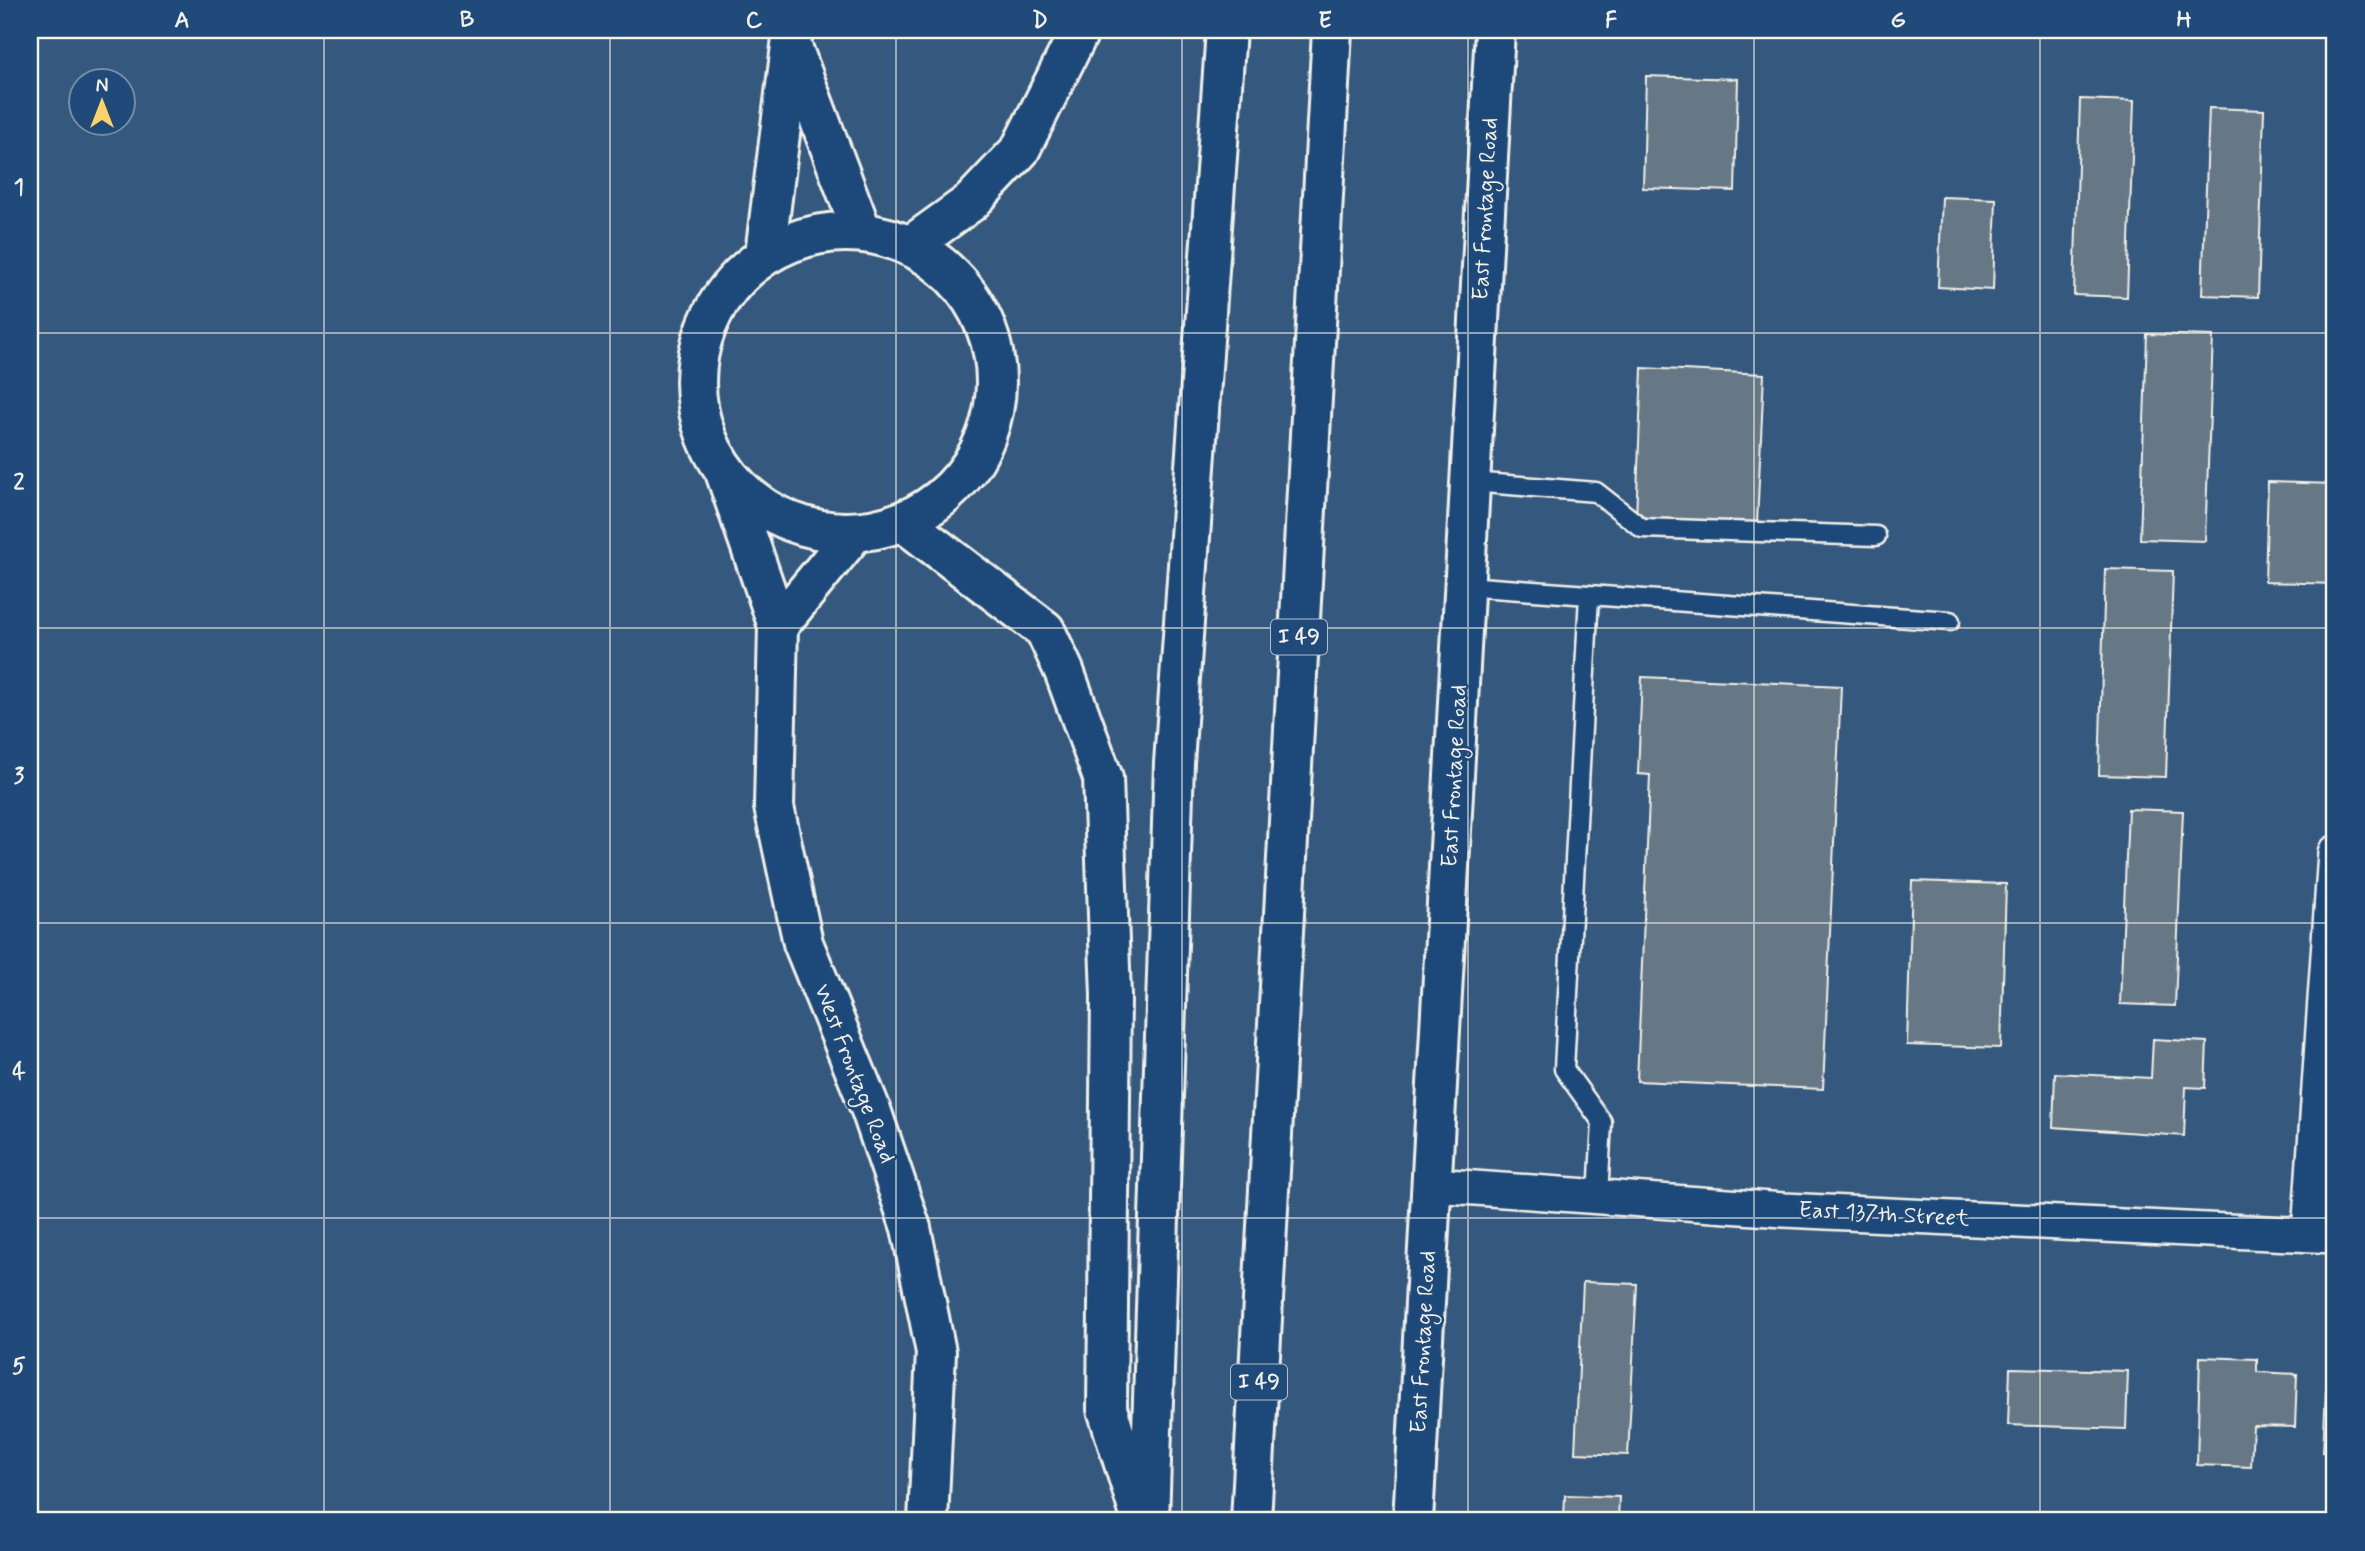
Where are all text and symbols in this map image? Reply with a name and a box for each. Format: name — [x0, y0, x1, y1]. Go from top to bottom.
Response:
text: A — [174, 6, 190, 36]
text: B — [460, 6, 475, 36]
text: C — [746, 6, 763, 36]
text: D — [1032, 6, 1048, 36]
text: E — [1318, 6, 1332, 36]
text: F — [1605, 6, 1617, 36]
text: G — [1890, 6, 1906, 36]
text: H — [2176, 6, 2192, 36]
north arrow — [66, 66, 136, 136]
text: N — [96, 74, 108, 99]
street label: East Frontage Road — [1466, 117, 1508, 301]
text: 1 — [14, 173, 24, 203]
text: 2 — [13, 468, 25, 498]
road number: I 49 — [1271, 620, 1327, 654]
street label: East Frontage Road — [1435, 684, 1477, 868]
text: 3 — [14, 762, 25, 792]
street label: West Frontage Road — [804, 980, 902, 1169]
text: 4 — [12, 1057, 26, 1087]
street label: East 137th Street — [1798, 1196, 1971, 1234]
street label: East Frontage Road — [1404, 1250, 1446, 1434]
text: 5 — [12, 1352, 26, 1382]
road number: I 49 — [1231, 1364, 1287, 1400]

